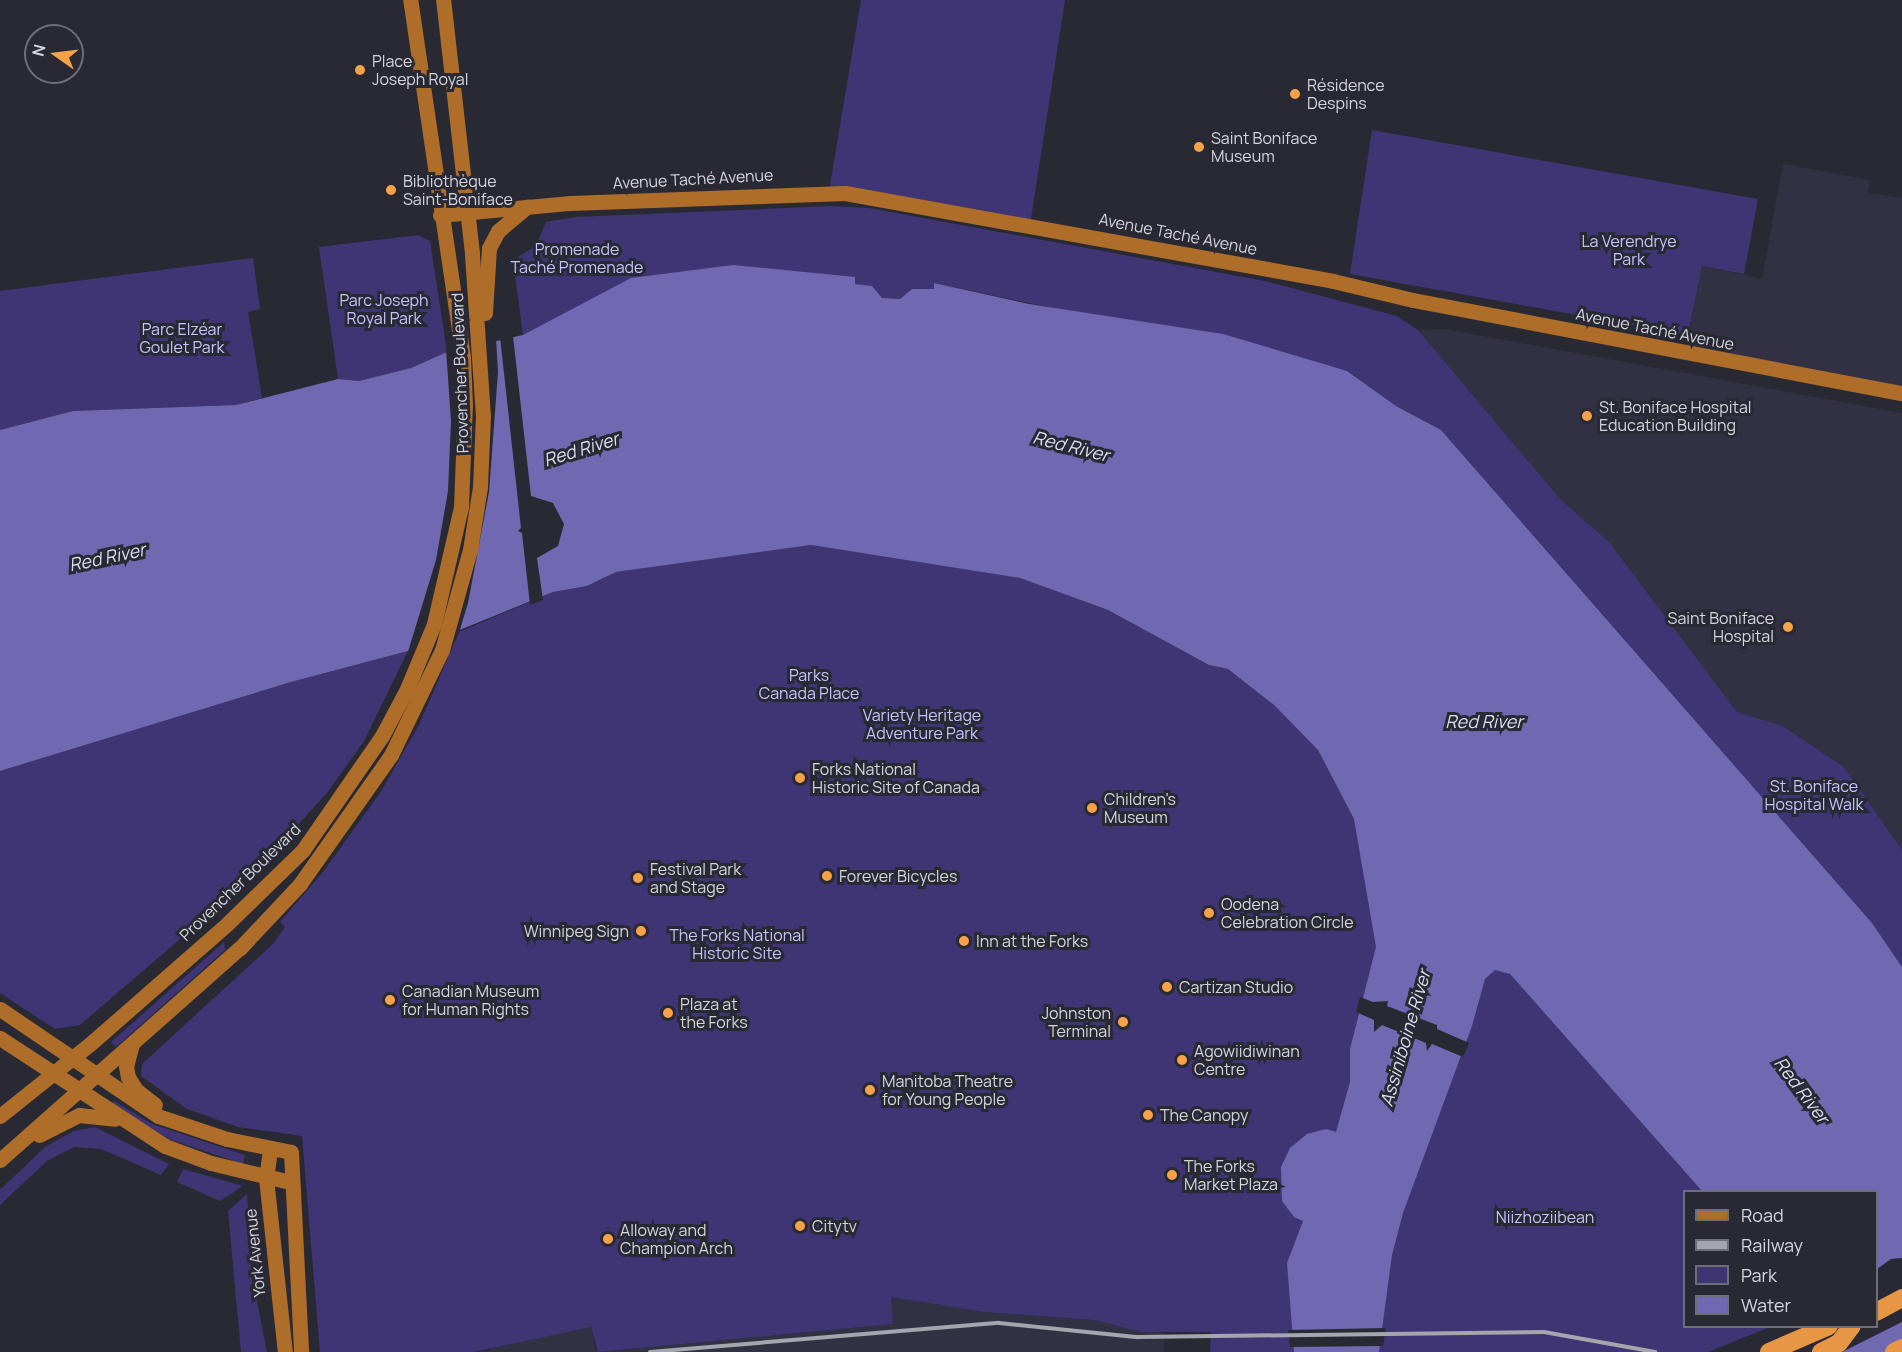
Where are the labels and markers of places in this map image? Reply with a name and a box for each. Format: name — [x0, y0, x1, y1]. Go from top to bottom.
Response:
place label: Place Joseph Royal — [372, 51, 468, 89]
marker: Place Joseph Royal — [353, 63, 367, 77]
place label: Résidence Despins — [1307, 75, 1385, 113]
marker: Résidence Despins — [1288, 87, 1302, 101]
place label: Saint Boniface Museum — [1211, 128, 1317, 166]
marker: Saint Boniface Museum — [1192, 140, 1206, 154]
place label: Bibliothèque Saint-Boniface — [403, 171, 513, 209]
marker: Bibliothèque Saint-Boniface — [384, 183, 398, 197]
place label: St. Boniface Hospital Education Building — [1599, 397, 1752, 435]
marker: St. Boniface Hospital Education Building — [1580, 409, 1594, 423]
place label: Saint Boniface Hospital — [1668, 608, 1774, 646]
marker: Saint Boniface Hospital — [1779, 618, 1797, 636]
place label: Forks National Historic Site of Canada — [812, 759, 980, 797]
marker: Forks National Historic Site of Canada — [793, 771, 807, 785]
place label: Children's Museum — [1104, 789, 1176, 827]
marker: Children's Museum — [1085, 801, 1099, 815]
place label: Festival Park and Stage — [650, 859, 741, 897]
place label: Forever Bicycles — [839, 866, 957, 886]
marker: Forever Bicycles — [820, 869, 834, 883]
marker: Festival Park and Stage — [631, 871, 645, 885]
place label: Oodena Celebration Circle — [1221, 894, 1354, 932]
marker: Oodena Celebration Circle — [1202, 906, 1216, 920]
place label: Winnipeg Sign — [524, 921, 629, 941]
marker: Winnipeg Sign — [634, 924, 648, 938]
place label: Inn at the Forks — [976, 931, 1088, 951]
marker: Inn at the Forks — [957, 934, 971, 948]
place label: Cartizan Studio — [1179, 977, 1293, 997]
marker: Cartizan Studio — [1160, 980, 1174, 994]
place label: Canadian Museum for Human Rights — [402, 981, 539, 1019]
marker: Canadian Museum for Human Rights — [383, 993, 397, 1007]
place label: Plaza at the Forks — [680, 994, 748, 1032]
place label: Johnston Terminal — [1042, 1003, 1111, 1041]
marker: Plaza at the Forks — [661, 1006, 675, 1020]
marker: Johnston Terminal — [1116, 1015, 1130, 1029]
place label: Agowiidiwinan Centre — [1194, 1041, 1300, 1079]
marker: Agowiidiwinan Centre — [1175, 1053, 1189, 1067]
place label: Manitoba Theatre for Young People — [882, 1071, 1013, 1109]
marker: Manitoba Theatre for Young People — [863, 1083, 877, 1097]
place label: The Canopy — [1160, 1105, 1248, 1125]
marker: The Canopy — [1141, 1108, 1155, 1122]
place label: The Forks Market Plaza — [1184, 1156, 1278, 1194]
marker: The Forks Market Plaza — [1165, 1168, 1179, 1182]
place label: Citytv — [812, 1216, 857, 1236]
marker: Citytv — [793, 1219, 807, 1233]
place label: Alloway and Champion Arch — [620, 1220, 733, 1258]
marker: Alloway and Champion Arch — [601, 1232, 615, 1246]

